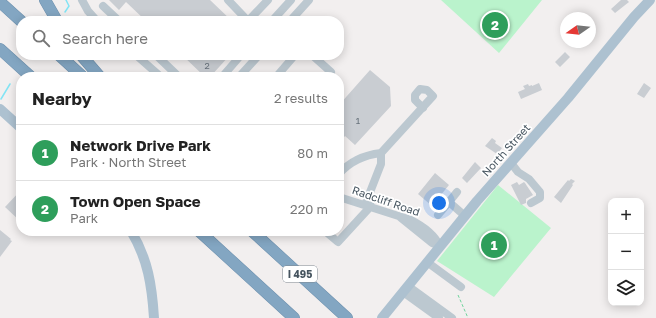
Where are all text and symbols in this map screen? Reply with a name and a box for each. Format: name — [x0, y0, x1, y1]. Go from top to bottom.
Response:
pin: 2 — [482, 10, 508, 40]
north arrow — [560, 12, 596, 48]
search box — [16, 16, 344, 60]
icon: search — [30, 27, 52, 49]
text: Search here — [62, 29, 148, 47]
house number: 2 — [204, 60, 210, 71]
text: Nearby — [32, 88, 92, 109]
text: 2 results — [274, 90, 328, 106]
house number: 1 — [356, 115, 361, 126]
street label: North Street — [479, 121, 533, 179]
text: Network Drive Park — [70, 136, 211, 154]
text: 1 — [42, 145, 48, 161]
text: 80 m — [297, 145, 328, 161]
text: Park · North Street — [70, 154, 186, 170]
street label: Radcliff Road — [351, 183, 422, 218]
text: Town Open Space — [70, 192, 201, 210]
your location — [429, 193, 449, 213]
map controls — [608, 198, 644, 306]
button: + — [608, 198, 644, 234]
text: 2 — [41, 201, 49, 217]
text: 220 m — [290, 201, 328, 217]
text: Park — [70, 210, 98, 226]
pin: 1 — [481, 230, 507, 260]
button: − — [608, 234, 644, 270]
road number: I 495 — [283, 266, 317, 282]
button: layers — [608, 270, 644, 306]

